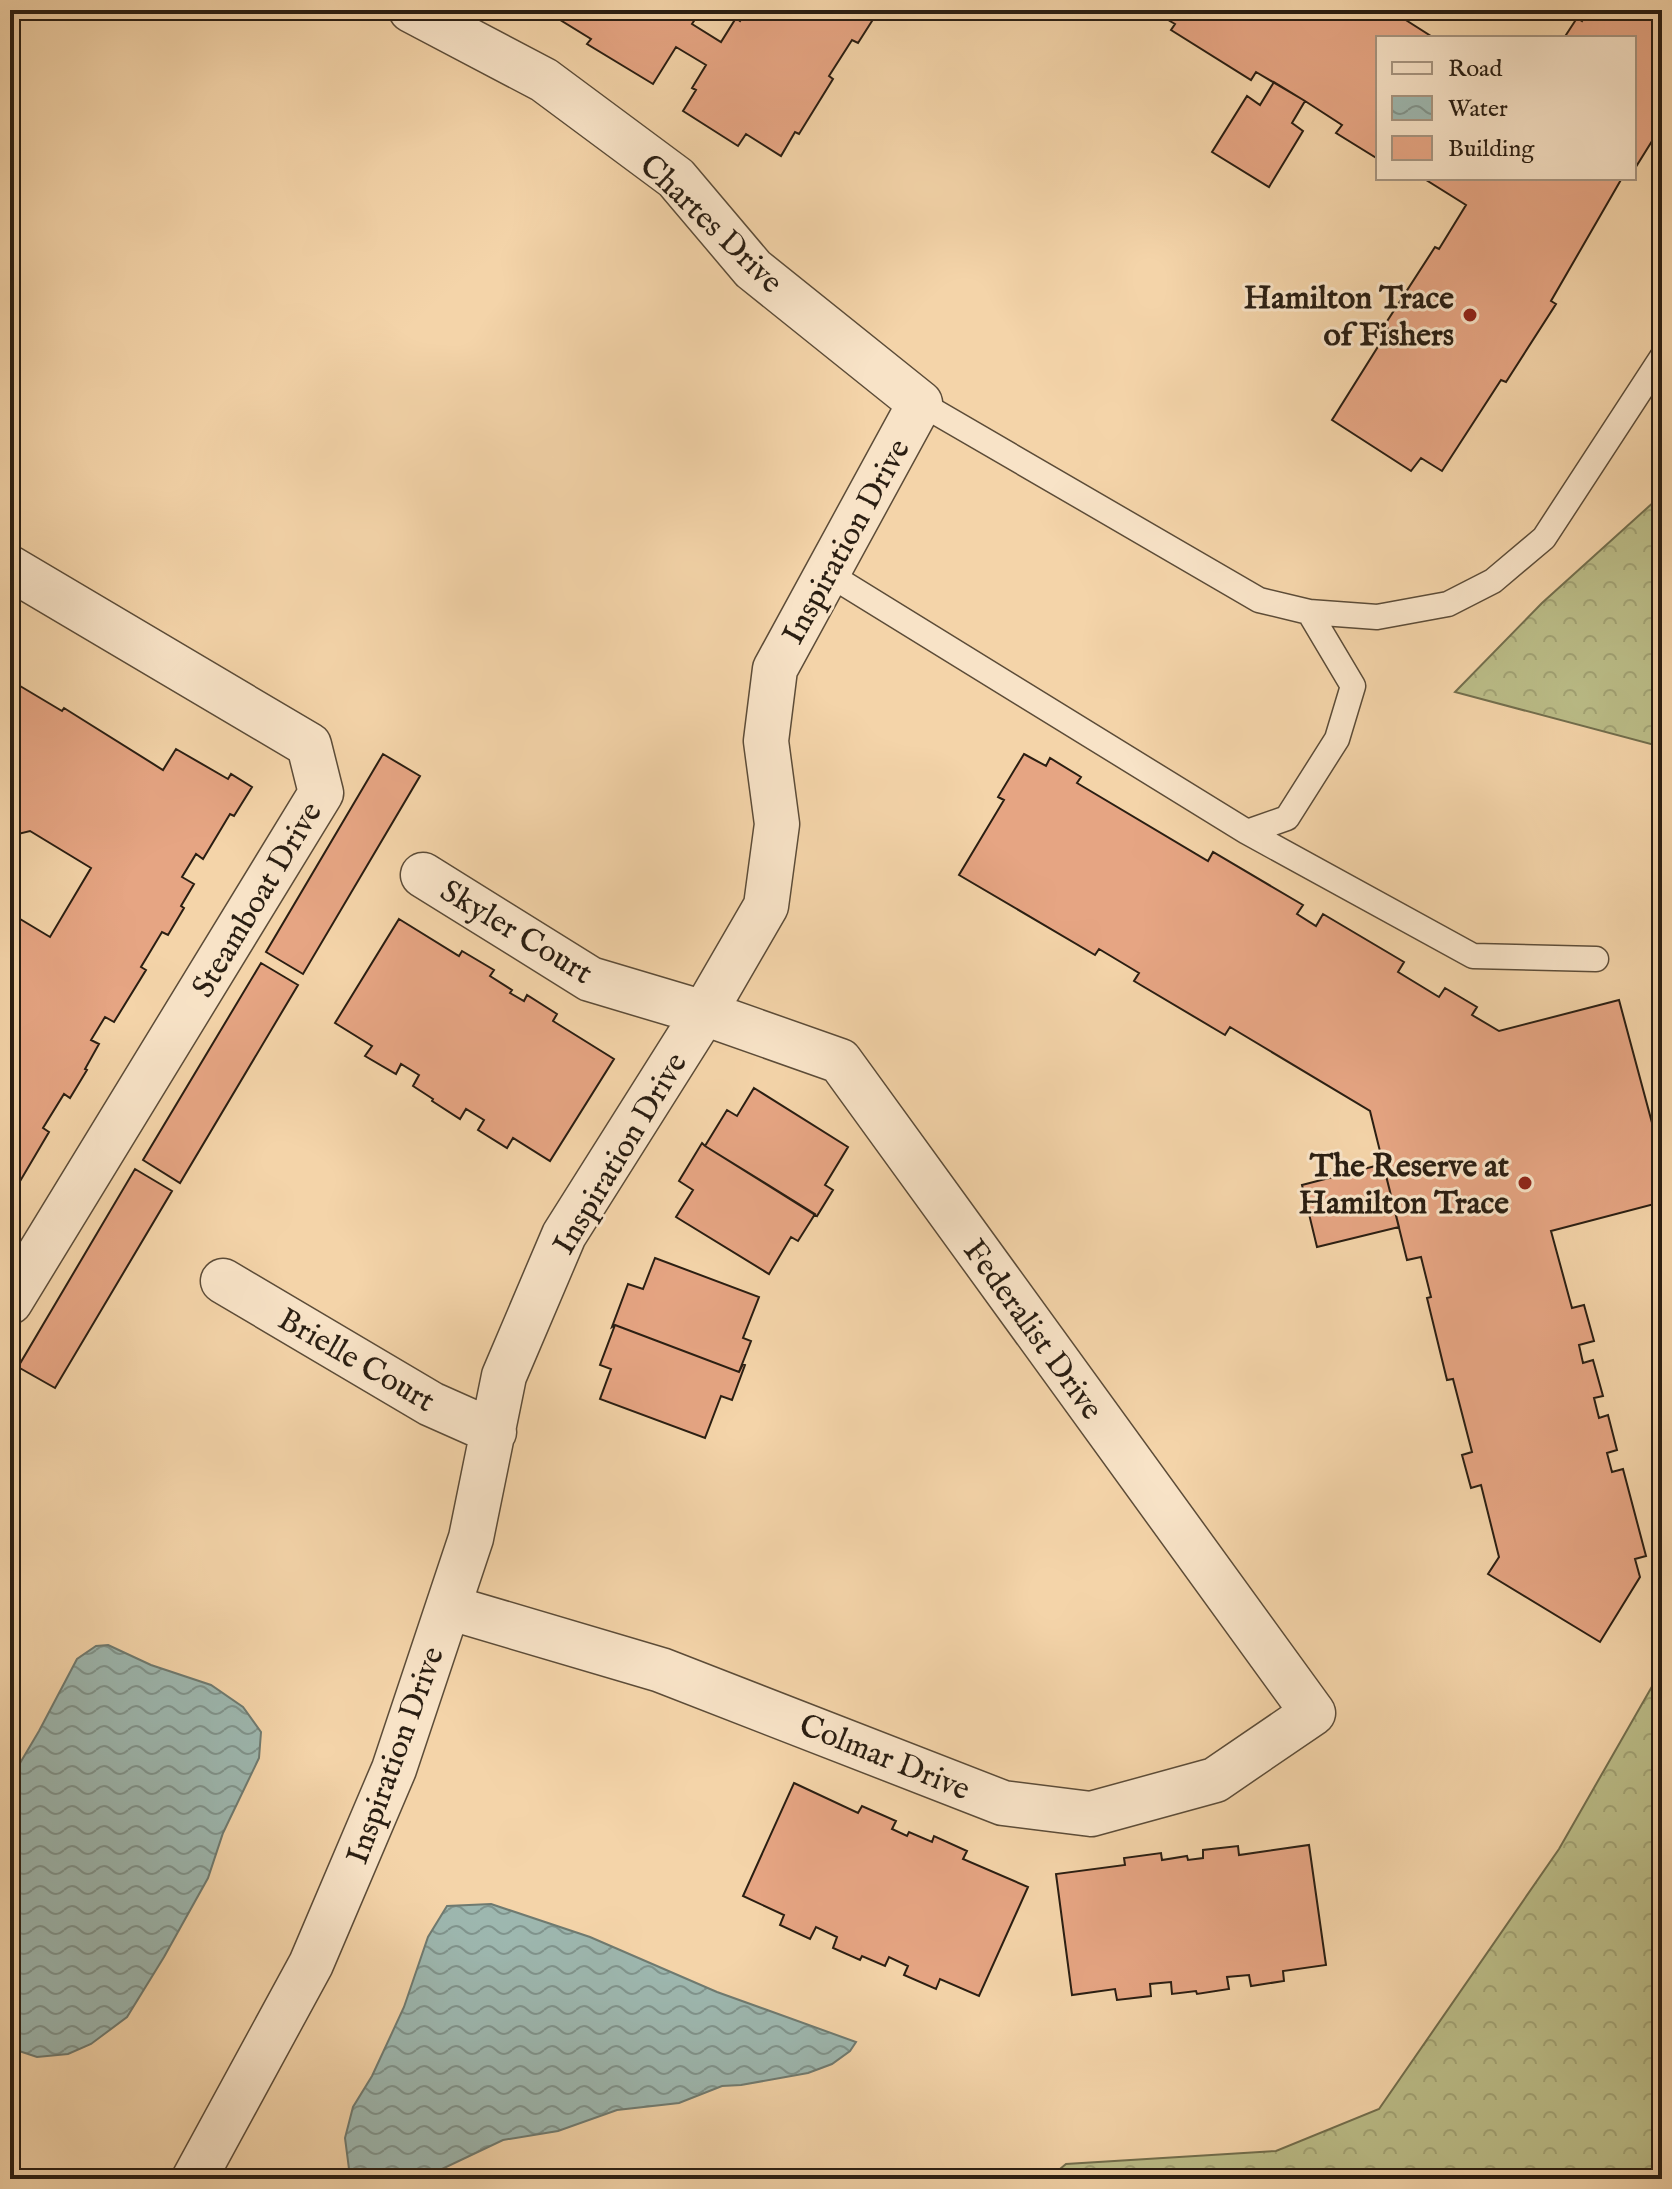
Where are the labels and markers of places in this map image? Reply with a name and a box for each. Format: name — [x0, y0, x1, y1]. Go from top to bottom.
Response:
place label: Hamilton Trace of Fishers — [1244, 279, 1454, 357]
marker: Hamilton Trace of Fishers — [1461, 306, 1479, 324]
place label: The Reserve at Hamilton Trace — [1299, 1147, 1509, 1225]
marker: The Reserve at Hamilton Trace — [1516, 1174, 1534, 1192]

